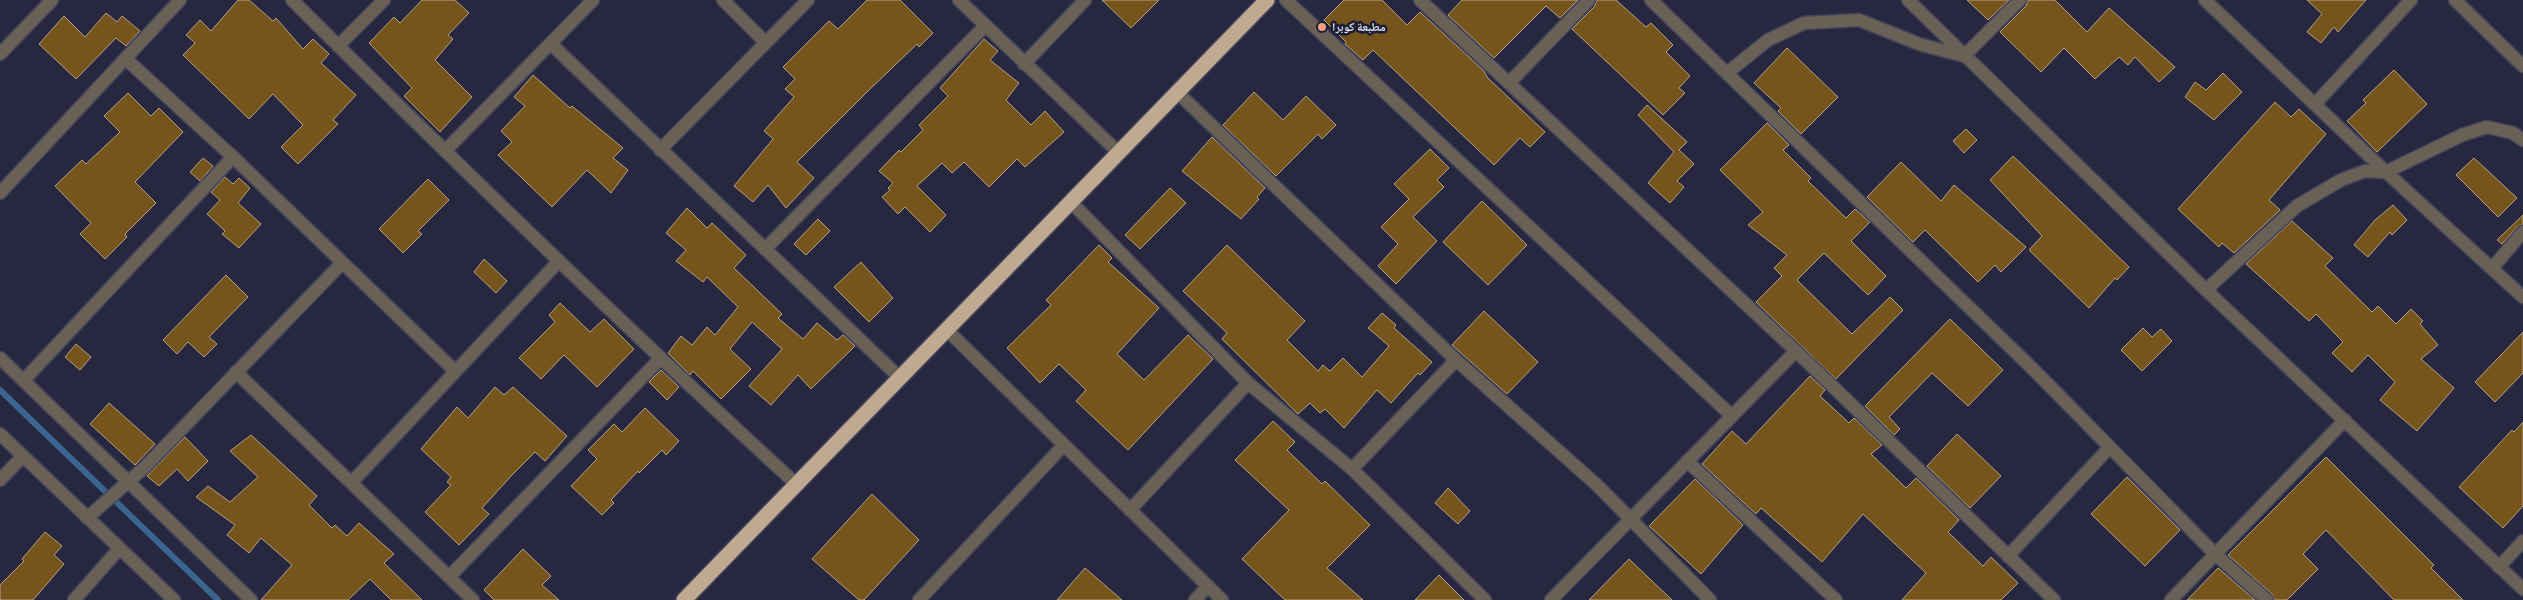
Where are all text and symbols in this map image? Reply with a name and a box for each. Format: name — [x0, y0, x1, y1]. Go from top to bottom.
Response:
place label: مطبعة كوبرا — [1332, 18, 1386, 35]
marker: مطبعة كوبرا — [1316, 21, 1328, 33]

